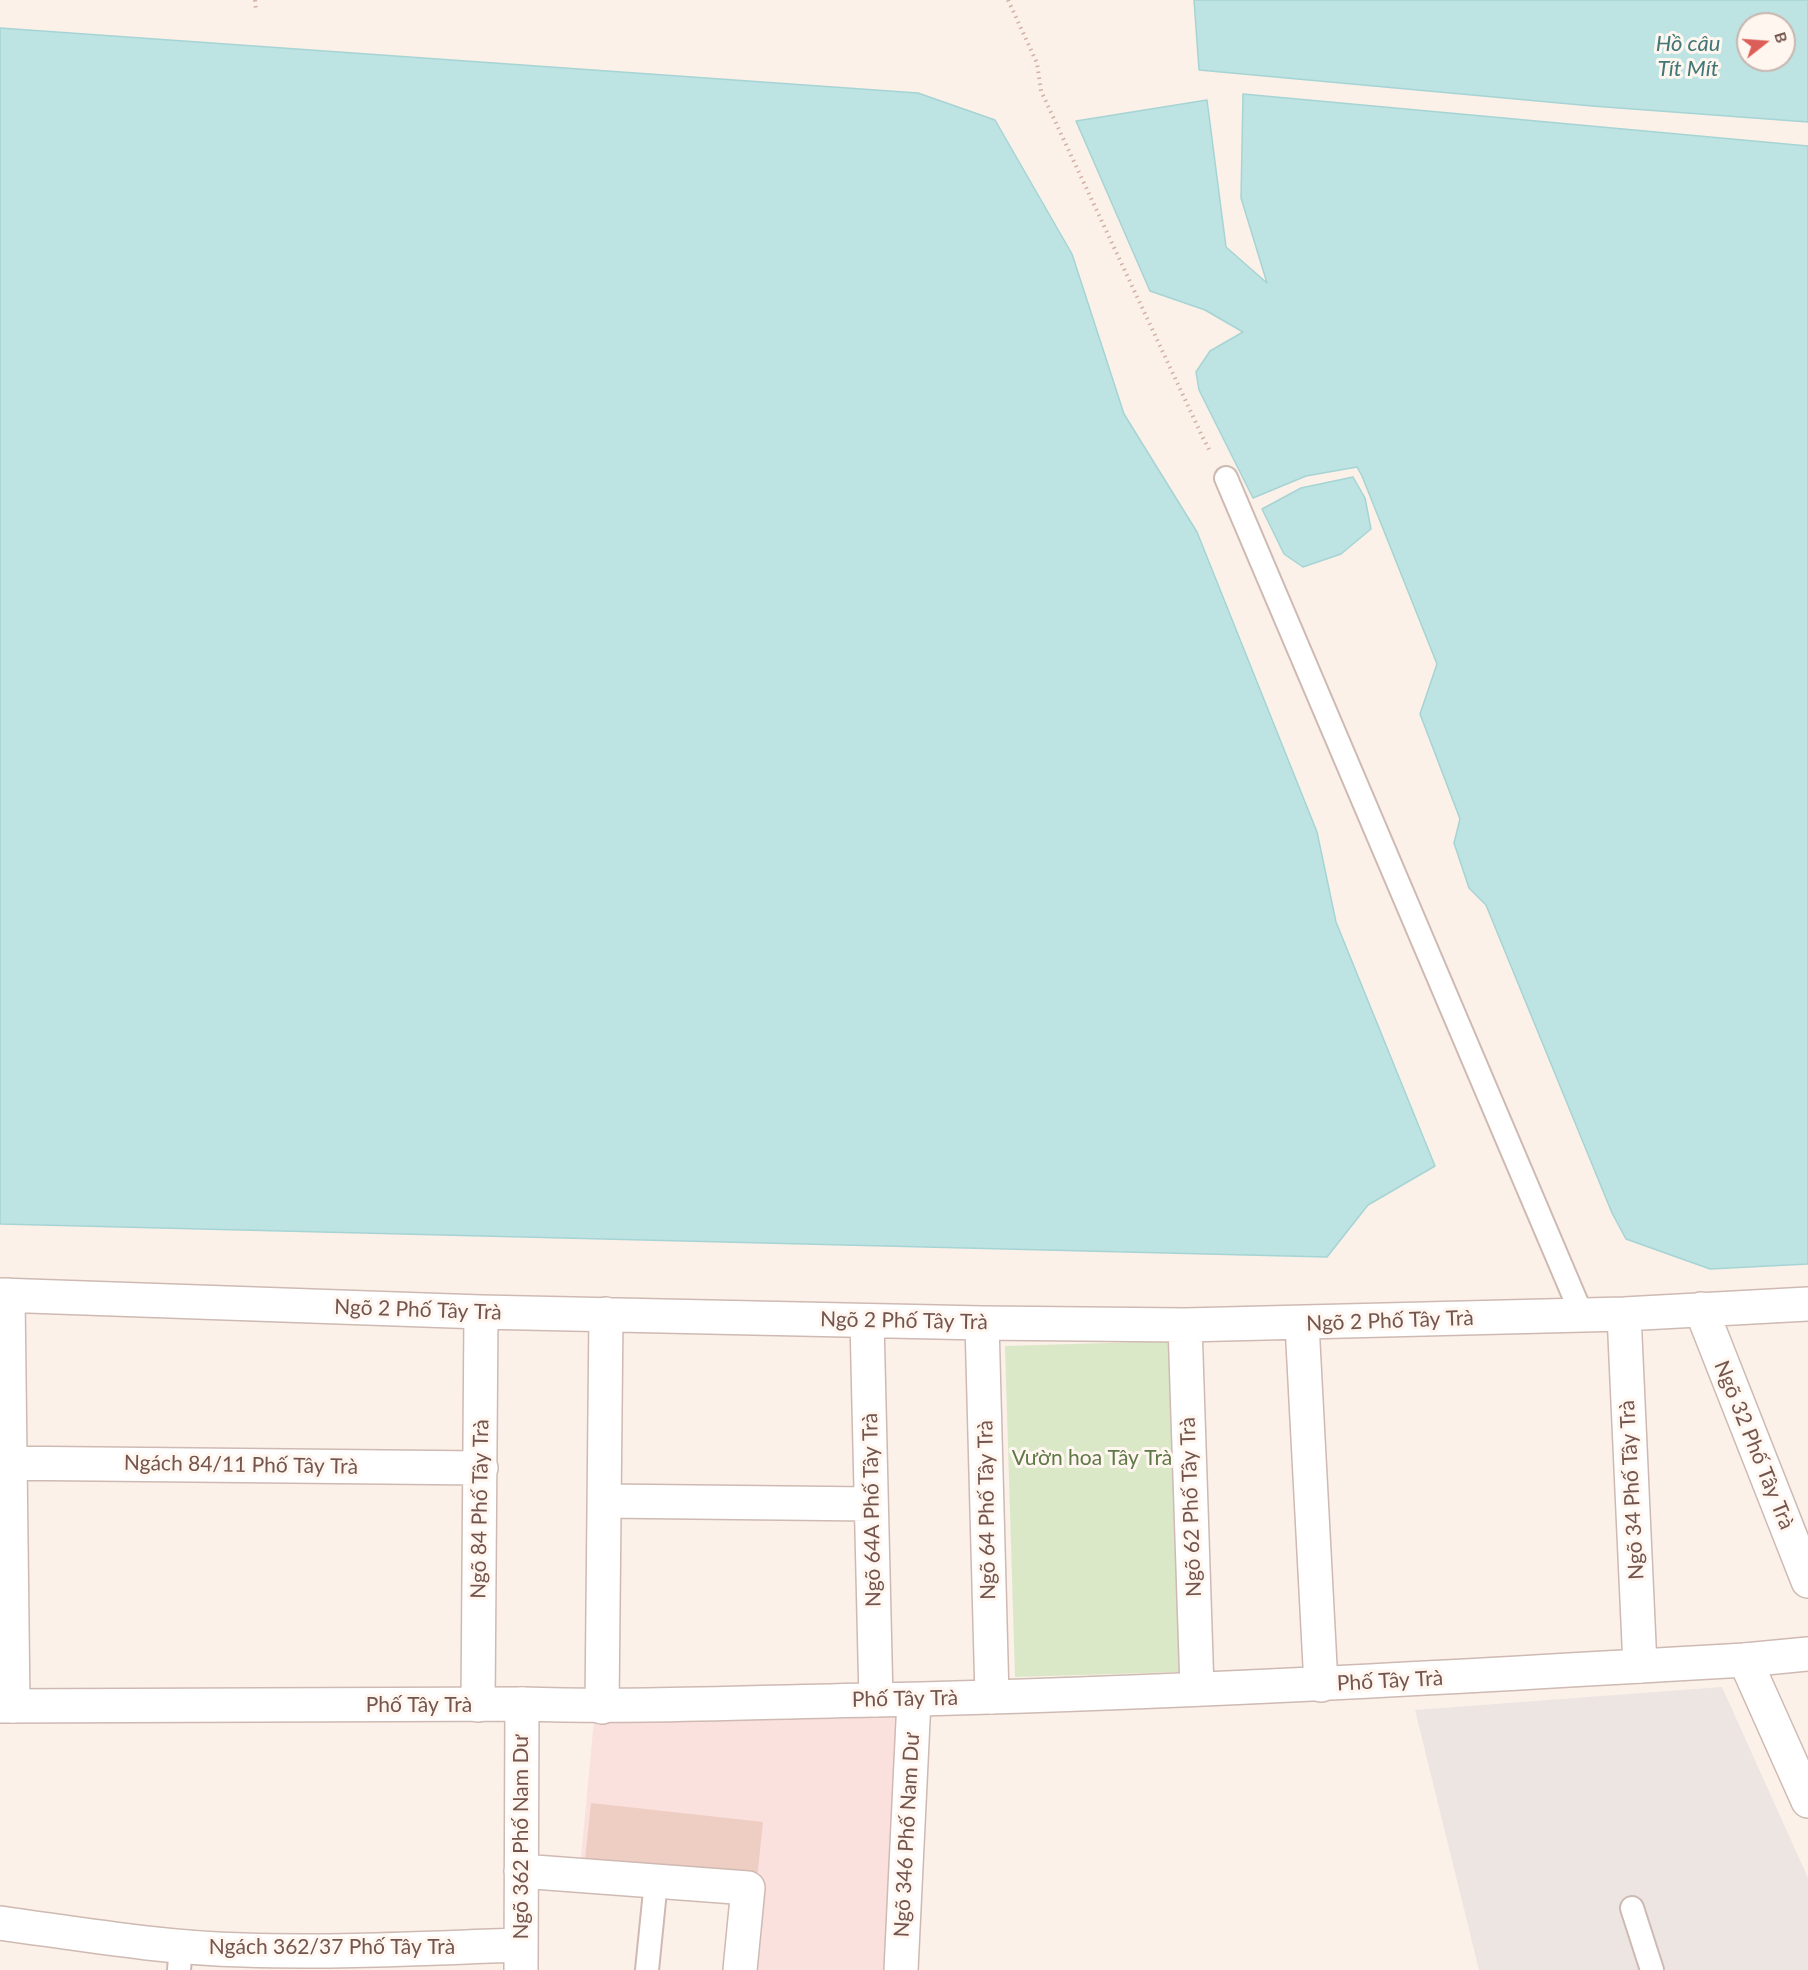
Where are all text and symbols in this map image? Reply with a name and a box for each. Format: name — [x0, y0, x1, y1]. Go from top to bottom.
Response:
north arrow — [1736, 12, 1796, 72]
text: B — [1771, 29, 1792, 45]
water label: Hồ câu Tít Mít — [1656, 31, 1720, 82]
street label: Ngõ 2 Phố Tây Trà — [334, 1294, 502, 1326]
street label: Ngõ 2 Phố Tây Trà — [1306, 1305, 1474, 1337]
street label: Ngõ 2 Phố Tây Trà — [820, 1307, 988, 1335]
street label: Ngõ 32 Phố Tây Trà — [1709, 1357, 1799, 1533]
street label: Ngõ 34 Phố Tây Trà — [1615, 1400, 1649, 1580]
street label: Ngõ 64A Phố Tây Trà — [858, 1413, 886, 1607]
street label: Ngõ 62 Phố Tây Trà — [1175, 1417, 1207, 1597]
street label: Ngõ 84 Phố Tây Trà — [466, 1419, 494, 1599]
street label: Ngõ 64 Phố Tây Trà — [973, 1420, 1001, 1600]
park label: Vườn hoa Tây Trà — [1012, 1445, 1172, 1471]
street label: Ngách 84/11 Phố Tây Trà — [124, 1450, 358, 1480]
street label: Phố Tây Trà — [1336, 1666, 1444, 1696]
street label: Phố Tây Trà — [852, 1685, 958, 1713]
street label: Phố Tây Trà — [366, 1692, 472, 1718]
street label: Ngõ 346 Phố Nam Dư — [889, 1732, 925, 1938]
street label: Ngõ 362 Phố Nam Dư — [508, 1734, 534, 1940]
street label: Ngách 362/37 Phố Tây Trà — [209, 1934, 455, 1960]

